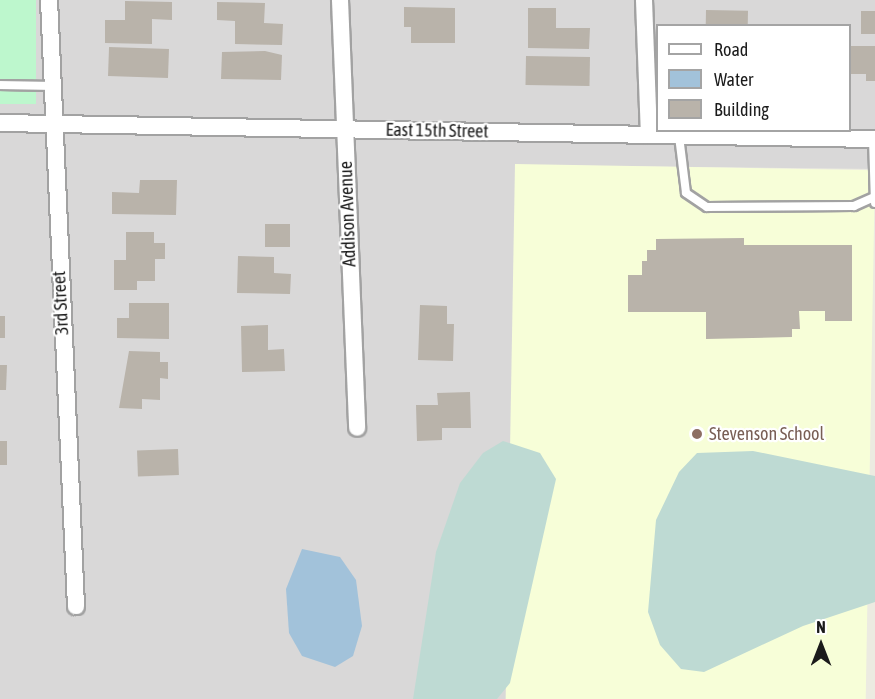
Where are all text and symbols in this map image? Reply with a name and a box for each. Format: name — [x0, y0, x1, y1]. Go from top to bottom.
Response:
legend — [656, 24, 851, 132]
text: Road — [714, 39, 748, 60]
text: Water — [714, 69, 753, 90]
text: Building — [714, 99, 769, 120]
street label: East 15th Street — [385, 119, 489, 143]
street label: Addison Avenue — [335, 161, 361, 267]
street label: 3rd Street — [49, 270, 73, 336]
place label: Stevenson School — [709, 423, 824, 445]
marker: Stevenson School — [690, 427, 704, 441]
north arrow — [791, 615, 851, 675]
text: N — [816, 618, 826, 636]

